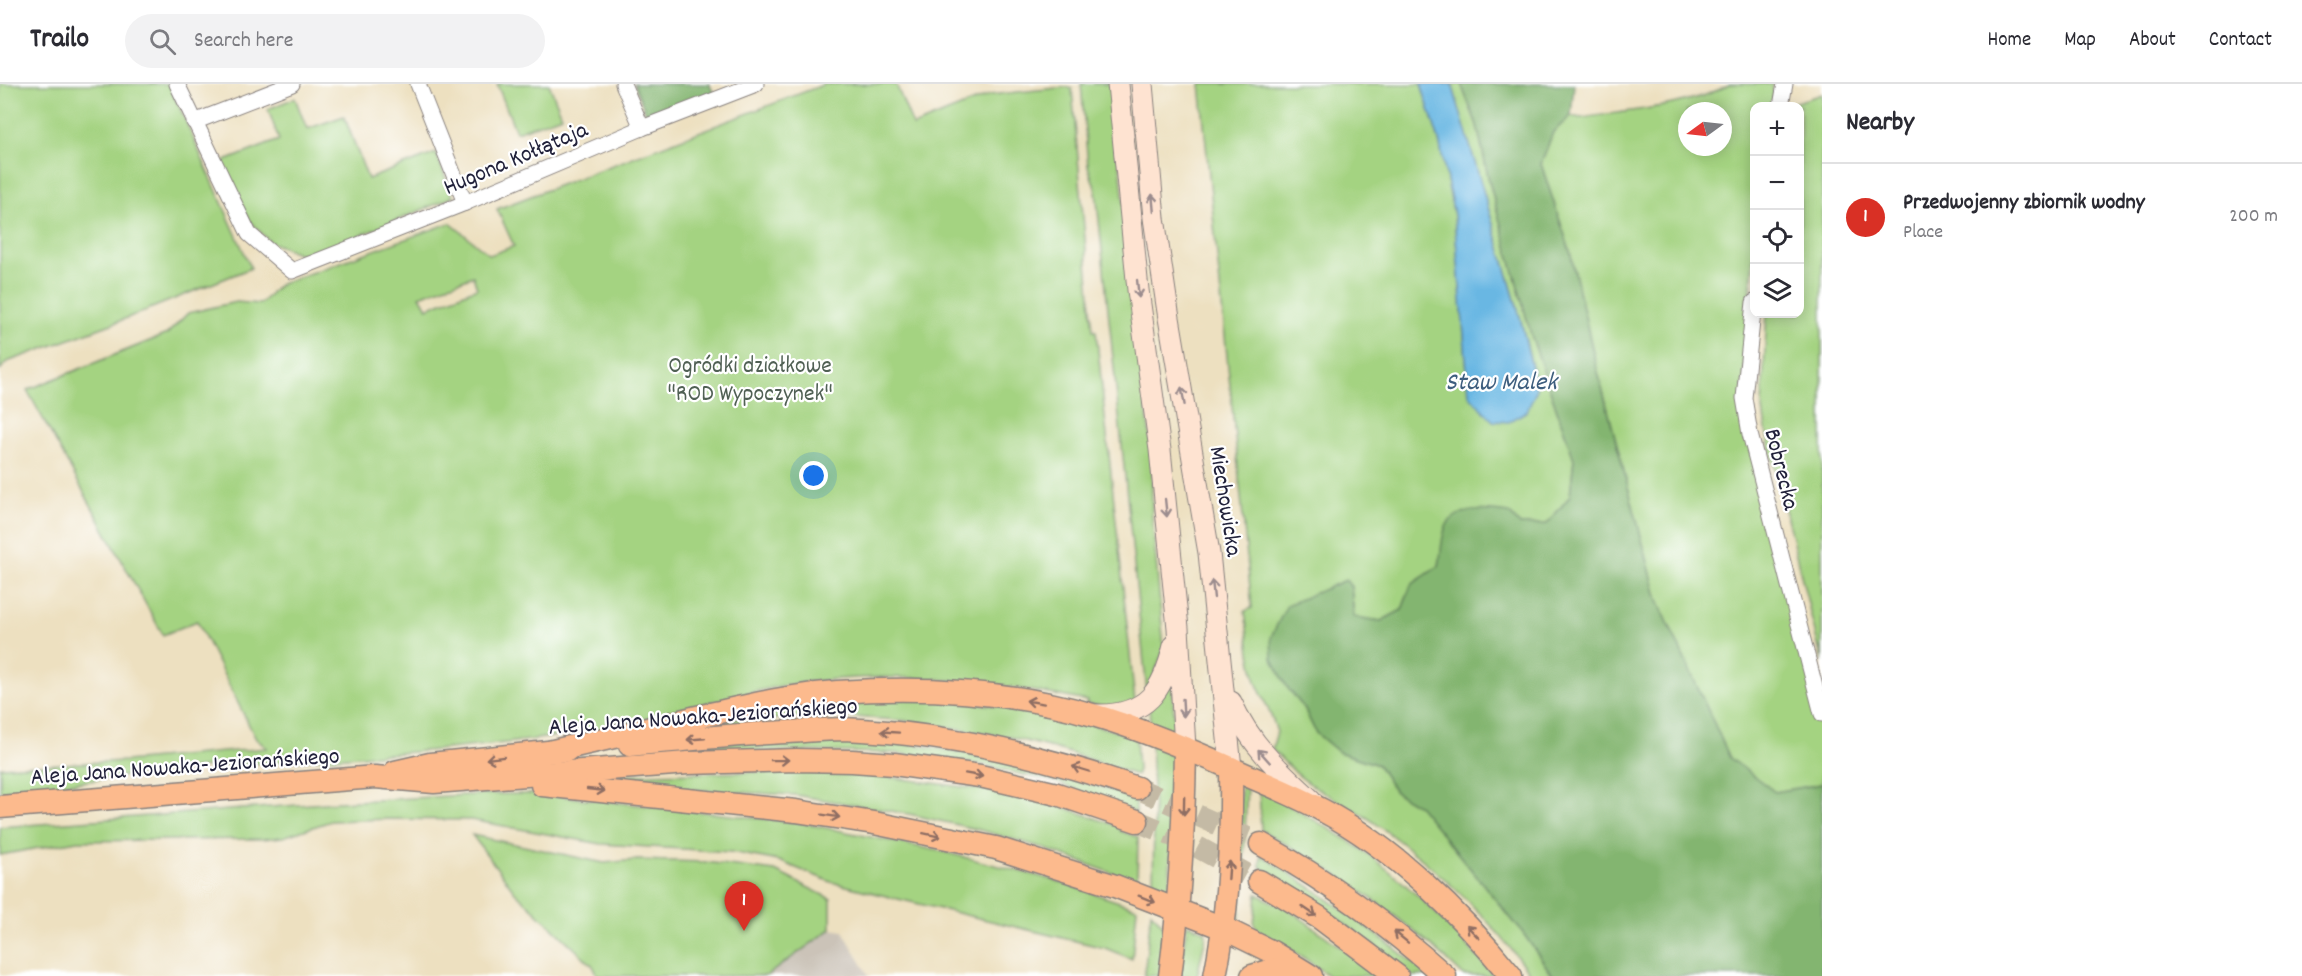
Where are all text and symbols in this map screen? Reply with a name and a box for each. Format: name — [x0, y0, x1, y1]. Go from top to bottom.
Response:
search box — [125, 14, 545, 68]
text: Trailo — [30, 21, 89, 61]
icon: search — [146, 25, 179, 58]
text: Search here — [194, 26, 293, 57]
text: Home — [1987, 26, 2031, 56]
text: Map — [2064, 26, 2096, 56]
text: About — [2129, 26, 2176, 56]
text: Contact — [2209, 26, 2272, 56]
north arrow — [1678, 102, 1732, 156]
map controls — [1750, 102, 1804, 318]
button: + — [1750, 102, 1804, 156]
text: Nearby — [1846, 105, 1914, 142]
street label: Hugona Kołłątaja — [439, 114, 594, 205]
button: − — [1750, 156, 1804, 210]
text: Przedwojenny zbiornik wodny — [1903, 188, 2145, 219]
one-way arrow — [1147, 194, 1158, 214]
text: 1 — [1863, 203, 1868, 231]
text: 200 m — [2229, 203, 2278, 231]
button: locate — [1750, 210, 1804, 264]
text: Place — [1903, 219, 1943, 247]
button: layers — [1750, 264, 1804, 318]
one-way arrow — [1133, 278, 1144, 298]
park label: Ogródki działkowe "ROD Wypoczynek" — [667, 350, 833, 412]
water label: Staw Malek — [1445, 365, 1559, 402]
one-way arrow — [1177, 387, 1188, 406]
street label: Bobrecka — [1754, 426, 1807, 515]
street label: Miechowicka — [1199, 444, 1250, 560]
your location — [799, 461, 828, 490]
one-way arrow — [1161, 497, 1172, 517]
one-way arrow — [1207, 579, 1218, 599]
street label: Aleja Jana Nowaka-Jeziorańskiego — [548, 690, 859, 746]
one-way arrow — [1025, 696, 1045, 707]
one-way arrow — [1177, 697, 1188, 717]
one-way arrow — [881, 726, 901, 737]
one-way arrow — [686, 734, 706, 745]
street label: Aleja Jana Nowaka-Jeziorańskiego — [30, 740, 341, 796]
one-way arrow — [1257, 749, 1271, 764]
one-way arrow — [486, 753, 506, 764]
one-way arrow — [770, 755, 790, 766]
one-way arrow — [1072, 763, 1091, 774]
one-way arrow — [964, 770, 984, 781]
one-way arrow — [585, 785, 605, 796]
one-way arrow — [1179, 796, 1190, 816]
one-way arrow — [821, 811, 841, 822]
one-way arrow — [921, 830, 941, 841]
one-way arrow — [1224, 860, 1235, 880]
pin: 1 — [724, 882, 764, 931]
one-way arrow — [1137, 894, 1155, 905]
one-way arrow — [1301, 905, 1317, 917]
one-way arrow — [1466, 924, 1480, 939]
one-way arrow — [1393, 931, 1409, 944]

